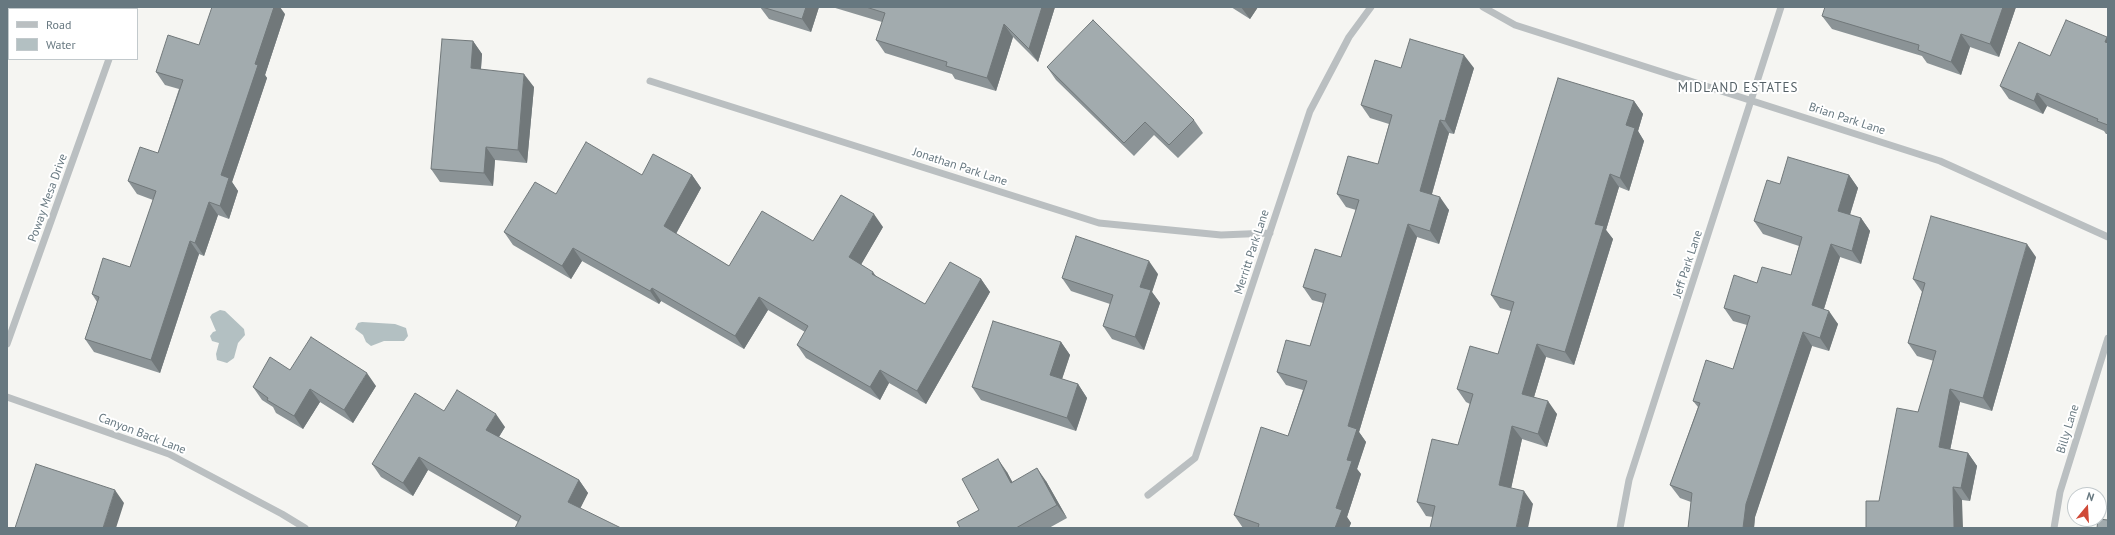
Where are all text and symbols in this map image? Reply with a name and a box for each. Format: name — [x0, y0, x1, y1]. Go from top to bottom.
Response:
legend — [8, 8, 138, 60]
text: Road — [46, 17, 71, 32]
text: Water — [46, 37, 76, 52]
district label: MIDLAND ESTATES — [1678, 80, 1798, 96]
street label: Brian Park Lane — [1807, 100, 1887, 138]
street label: Jonathan Park Lane — [911, 145, 1009, 189]
street label: Poway Mesa Drive — [25, 152, 71, 244]
street label: Merritt Park Lane — [1232, 208, 1272, 296]
street label: Jeff Park Lane — [1670, 228, 1706, 300]
street label: Billy Lane — [2054, 403, 2082, 455]
street label: Canyon Back Lane — [96, 411, 188, 457]
north arrow — [2067, 487, 2107, 527]
text: N — [2085, 489, 2096, 504]

